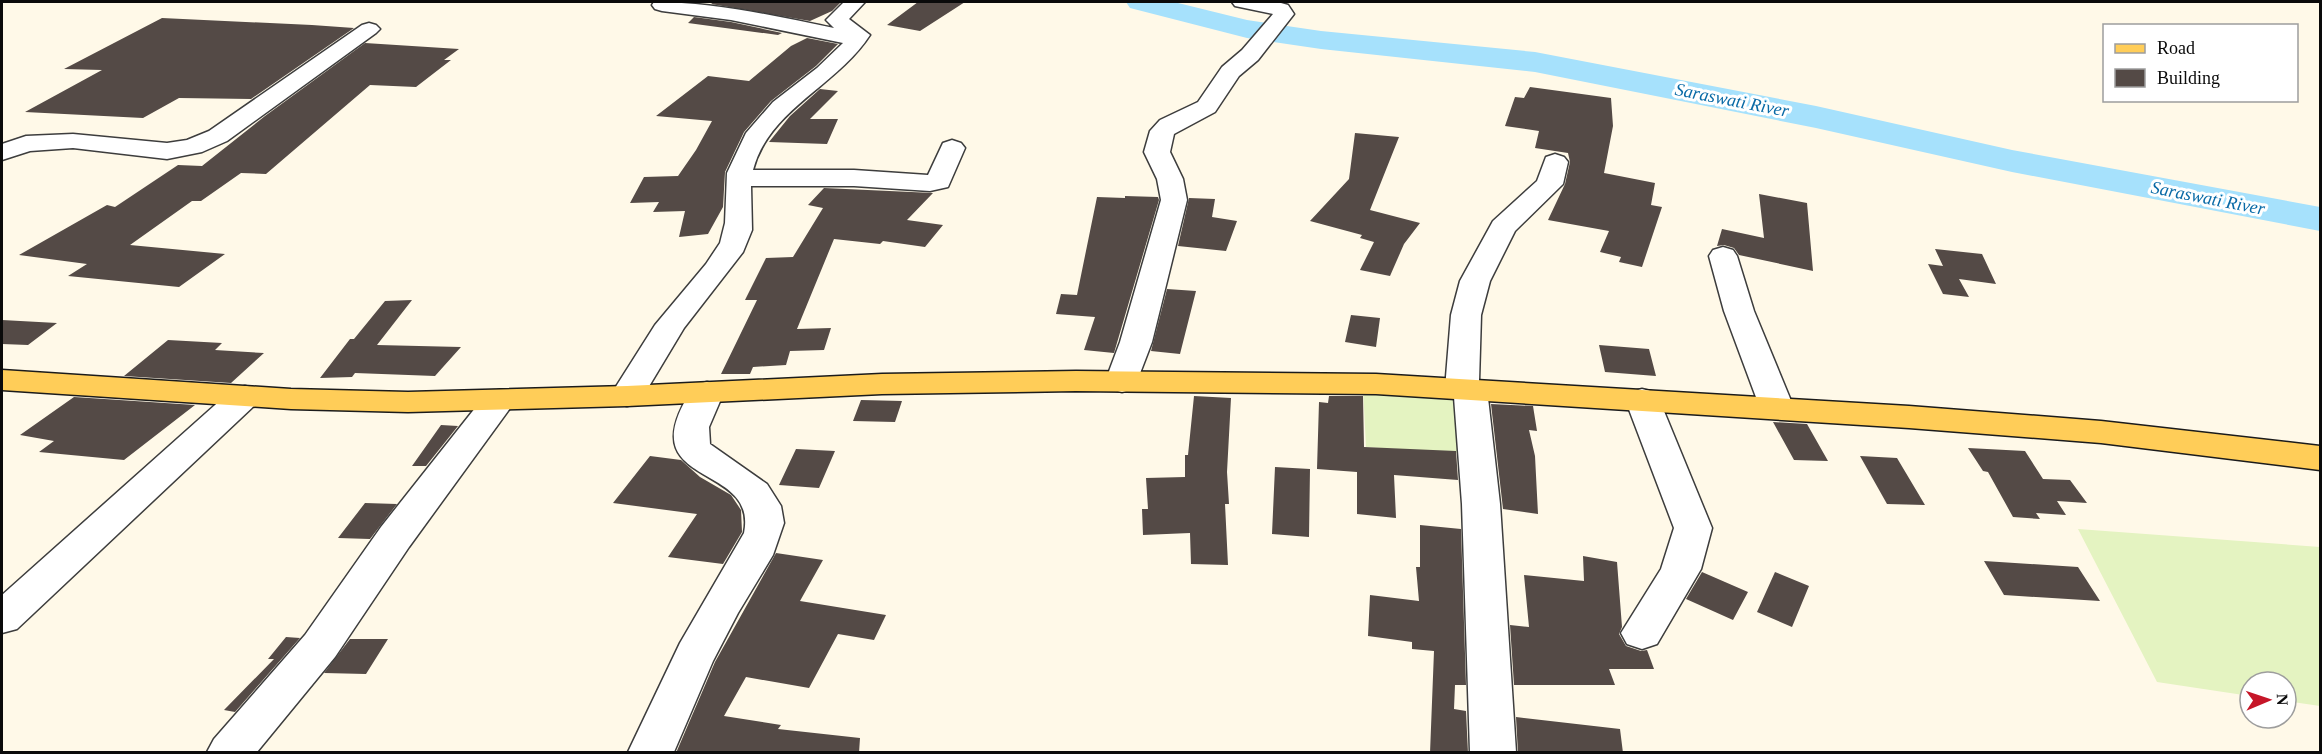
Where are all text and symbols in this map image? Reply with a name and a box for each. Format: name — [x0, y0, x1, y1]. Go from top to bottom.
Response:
legend — [2103, 24, 2298, 102]
text: Road — [2157, 38, 2195, 58]
text: Building — [2157, 68, 2220, 88]
water label: Saraswati River — [1673, 79, 1792, 121]
water label: Saraswati River — [2149, 177, 2268, 219]
north arrow — [2238, 670, 2298, 730]
text: N — [2274, 693, 2291, 706]

